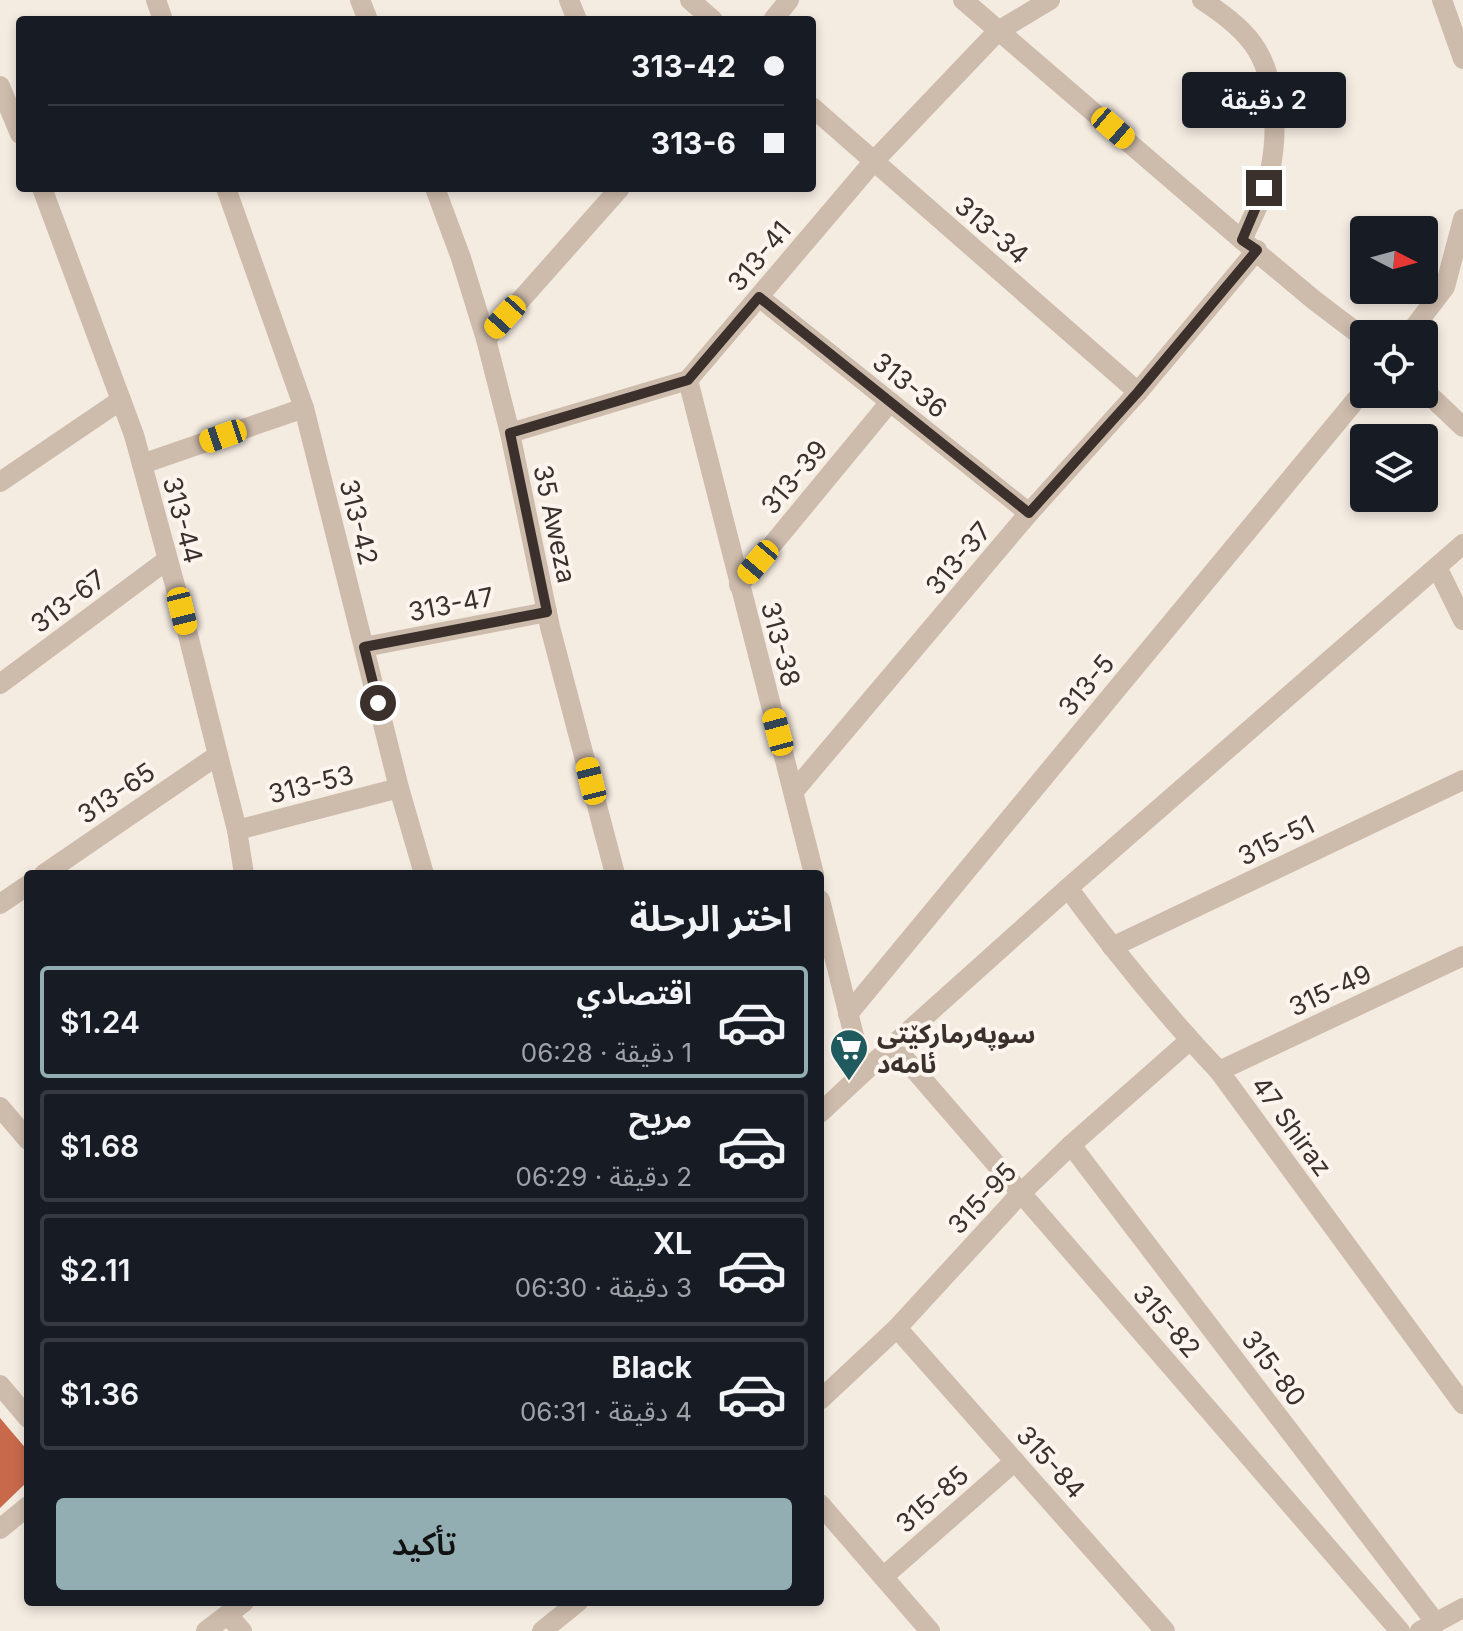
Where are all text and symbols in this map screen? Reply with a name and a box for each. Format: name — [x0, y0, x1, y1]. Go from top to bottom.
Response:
text: 313-42 — [631, 48, 736, 84]
callout: 2 دقيقة — [1182, 72, 1346, 128]
text: 2 دقيقة — [1221, 84, 1307, 115]
car — [1087, 103, 1139, 153]
text: 313-6 — [651, 125, 736, 161]
route end — [1246, 170, 1282, 206]
street label: 313-34 — [949, 190, 1035, 270]
street label: 313-41 — [721, 215, 797, 297]
north arrow — [1350, 216, 1438, 304]
map controls — [1350, 216, 1438, 512]
car — [480, 291, 530, 343]
button: locate — [1350, 320, 1438, 408]
street label: 313-36 — [867, 346, 953, 424]
car — [196, 417, 250, 455]
button: layers — [1350, 424, 1438, 512]
street label: 313-39 — [754, 434, 834, 520]
street label: 35 Aweza — [527, 462, 583, 586]
street label: 313-44 — [157, 473, 209, 567]
street label: 313-42 — [333, 476, 385, 568]
street label: 313-37 — [919, 515, 997, 601]
car — [733, 536, 783, 588]
street label: 313-67 — [25, 563, 111, 639]
street label: 313-47 — [406, 581, 496, 627]
car — [165, 585, 199, 637]
street label: 313-38 — [755, 598, 807, 690]
street label: 313-5 — [1051, 648, 1121, 722]
route start — [360, 685, 396, 721]
car — [760, 706, 796, 758]
car — [574, 755, 608, 807]
street label: 313-65 — [71, 756, 161, 830]
street label: 313-53 — [265, 758, 357, 810]
street label: 315-51 — [1233, 808, 1319, 872]
text: اختر الرحلة — [630, 896, 792, 940]
street label: 315-49 — [1284, 957, 1376, 1023]
text: اقتصادي — [577, 975, 692, 1011]
icon: car — [716, 986, 788, 1058]
text: $1.24 — [60, 1004, 140, 1040]
place label: سوپەرمارکێتی ئامەد — [877, 1018, 1036, 1079]
supermarket icon: سوپەرمارکێتی ئامەد — [828, 1027, 870, 1082]
text: 1 دقيقة · 06:28 — [521, 1037, 692, 1068]
street label: 47 Shiraz — [1245, 1070, 1339, 1182]
text: مريح — [629, 1099, 692, 1135]
icon: car — [716, 1110, 788, 1182]
text: $1.68 — [60, 1128, 139, 1164]
street label: 315-95 — [941, 1156, 1023, 1240]
text: 2 دقيقة · 06:29 — [515, 1161, 692, 1192]
text: XL — [653, 1225, 692, 1261]
icon: car — [716, 1234, 788, 1306]
text: $2.11 — [60, 1252, 130, 1288]
text: 3 دقيقة · 06:30 — [515, 1272, 692, 1303]
street label: 315-82 — [1127, 1278, 1207, 1364]
street label: 315-80 — [1235, 1324, 1313, 1412]
text: Black — [612, 1349, 692, 1385]
icon: car — [716, 1358, 788, 1430]
text: $1.36 — [60, 1376, 139, 1412]
text: 4 دقيقة · 06:31 — [520, 1396, 692, 1427]
street label: 315-84 — [1010, 1419, 1092, 1505]
street label: 315-85 — [889, 1459, 975, 1539]
button: تأكيد — [56, 1498, 792, 1590]

